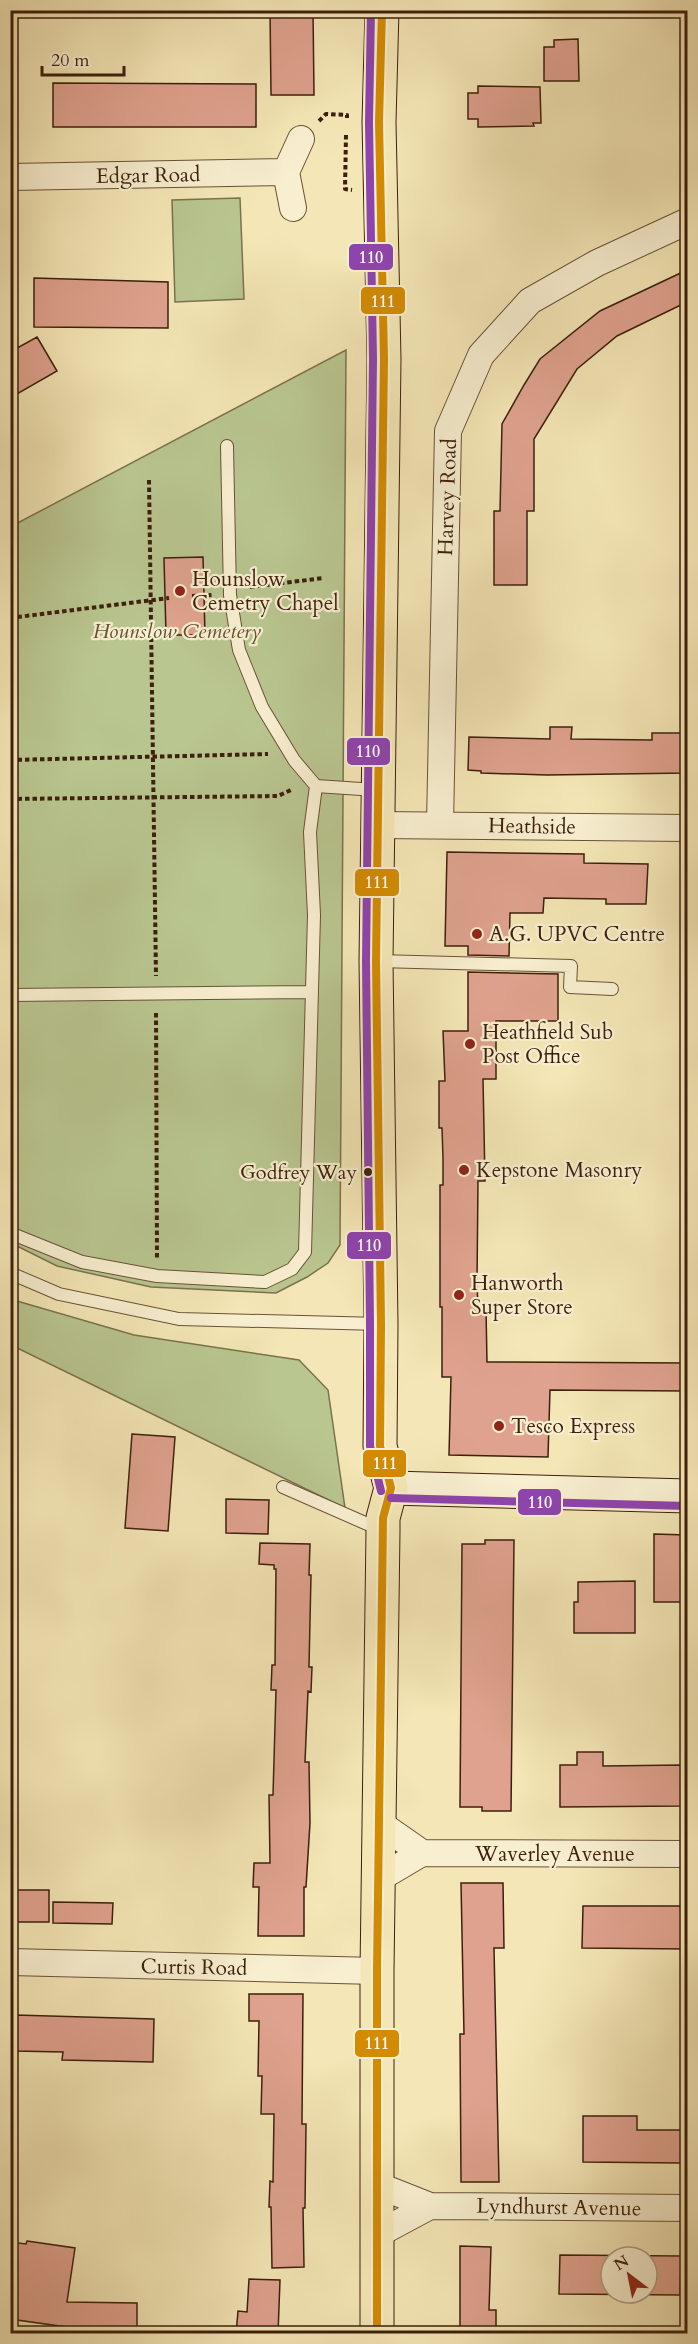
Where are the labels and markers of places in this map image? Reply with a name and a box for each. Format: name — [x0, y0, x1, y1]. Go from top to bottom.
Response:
place label: Hounslow Cemetry Chapel — [192, 565, 339, 618]
marker: Hounslow Cemetry Chapel — [173, 584, 187, 598]
place label: A.G. UPVC Centre — [489, 920, 665, 949]
marker: A.G. UPVC Centre — [470, 927, 484, 941]
place label: Heathfield Sub Post Office — [482, 1018, 613, 1071]
marker: Heathfield Sub Post Office — [463, 1037, 477, 1051]
place label: Kepstone Masonry — [476, 1156, 642, 1185]
place label: Godfrey Way — [240, 1159, 357, 1186]
marker: Kepstone Masonry — [457, 1163, 471, 1177]
marker: Godfrey Way — [362, 1166, 374, 1178]
place label: Hanworth Super Store — [471, 1269, 573, 1322]
marker: Hanworth Super Store — [452, 1288, 466, 1302]
place label: Tesco Express — [511, 1412, 635, 1441]
marker: Tesco Express — [492, 1419, 506, 1433]

